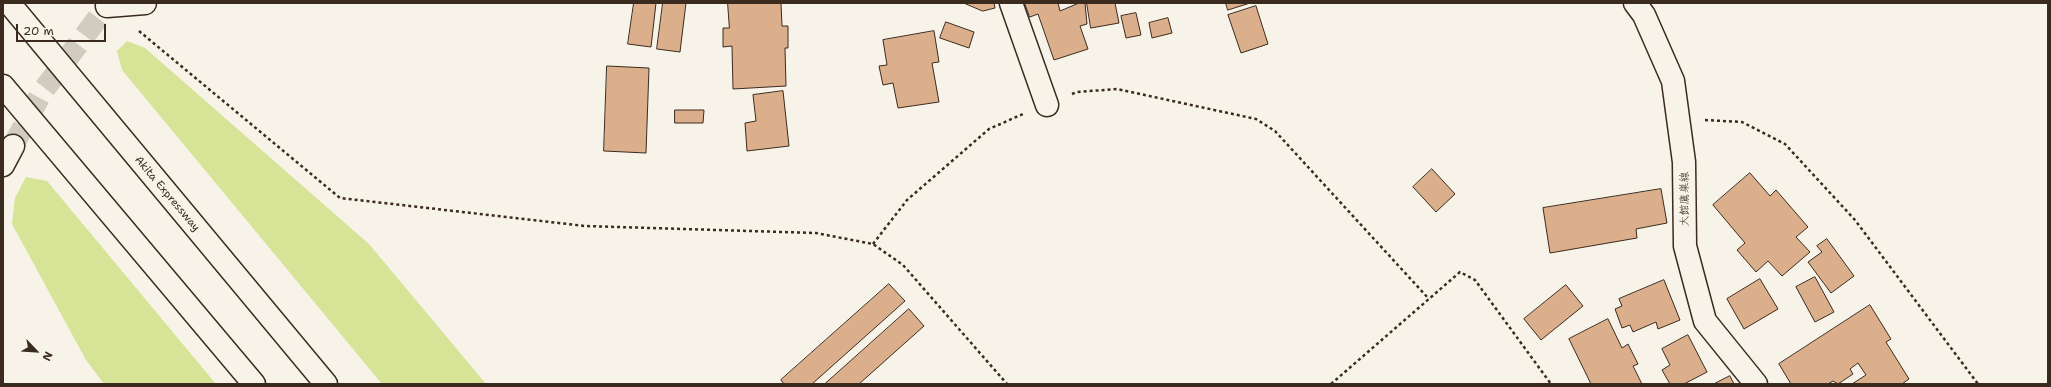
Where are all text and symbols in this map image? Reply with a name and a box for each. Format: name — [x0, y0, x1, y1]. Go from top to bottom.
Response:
scale bar — [18, 16, 108, 42]
text: 20 m — [23, 23, 54, 39]
street label: Akita Expressway — [132, 154, 202, 234]
street label: 大館鷹巣線 — [1678, 172, 1692, 226]
north arrow — [16, 331, 56, 371]
text: N — [39, 349, 56, 363]

